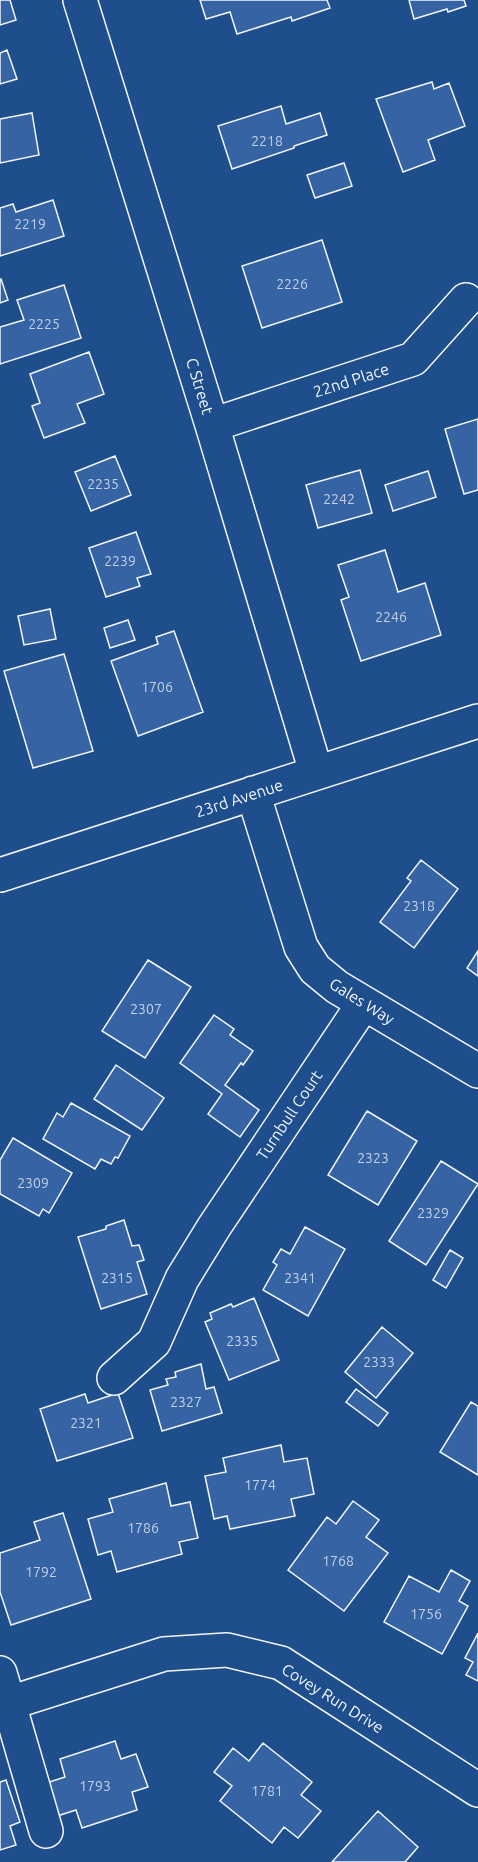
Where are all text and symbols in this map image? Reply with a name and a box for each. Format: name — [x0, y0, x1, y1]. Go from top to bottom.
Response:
house number: 2218 — [251, 133, 283, 149]
house number: 2219 — [14, 216, 46, 232]
house number: 2226 — [276, 276, 308, 292]
house number: 2225 — [28, 316, 60, 332]
street label: C Street — [183, 356, 217, 417]
street label: 22nd Place — [311, 359, 391, 401]
house number: 2235 — [87, 476, 119, 492]
house number: 2242 — [323, 491, 355, 507]
house number: 2239 — [104, 553, 136, 569]
house number: 2246 — [375, 609, 407, 625]
house number: 1706 — [141, 679, 173, 695]
street label: 23rd Avenue — [193, 775, 285, 821]
house number: 2318 — [403, 898, 435, 914]
street label: Gales Way — [326, 974, 398, 1028]
house number: 2307 — [130, 1001, 162, 1017]
street label: Turnbull Court — [252, 1066, 326, 1163]
house number: 2323 — [357, 1150, 389, 1166]
house number: 2309 — [17, 1175, 49, 1191]
house number: 2329 — [417, 1205, 449, 1221]
house number: 2315 — [101, 1270, 133, 1286]
house number: 2341 — [284, 1270, 316, 1286]
house number: 2335 — [226, 1333, 258, 1349]
house number: 2333 — [363, 1354, 395, 1370]
house number: 2327 — [170, 1394, 202, 1410]
house number: 2321 — [70, 1415, 102, 1431]
house number: 1774 — [244, 1477, 276, 1493]
house number: 1786 — [127, 1520, 159, 1536]
house number: 1768 — [322, 1553, 354, 1569]
house number: 1792 — [25, 1564, 57, 1580]
house number: 1756 — [410, 1606, 442, 1622]
street label: Covey Run Drive — [279, 1659, 387, 1737]
house number: 1793 — [79, 1778, 111, 1794]
house number: 1781 — [251, 1783, 283, 1799]

